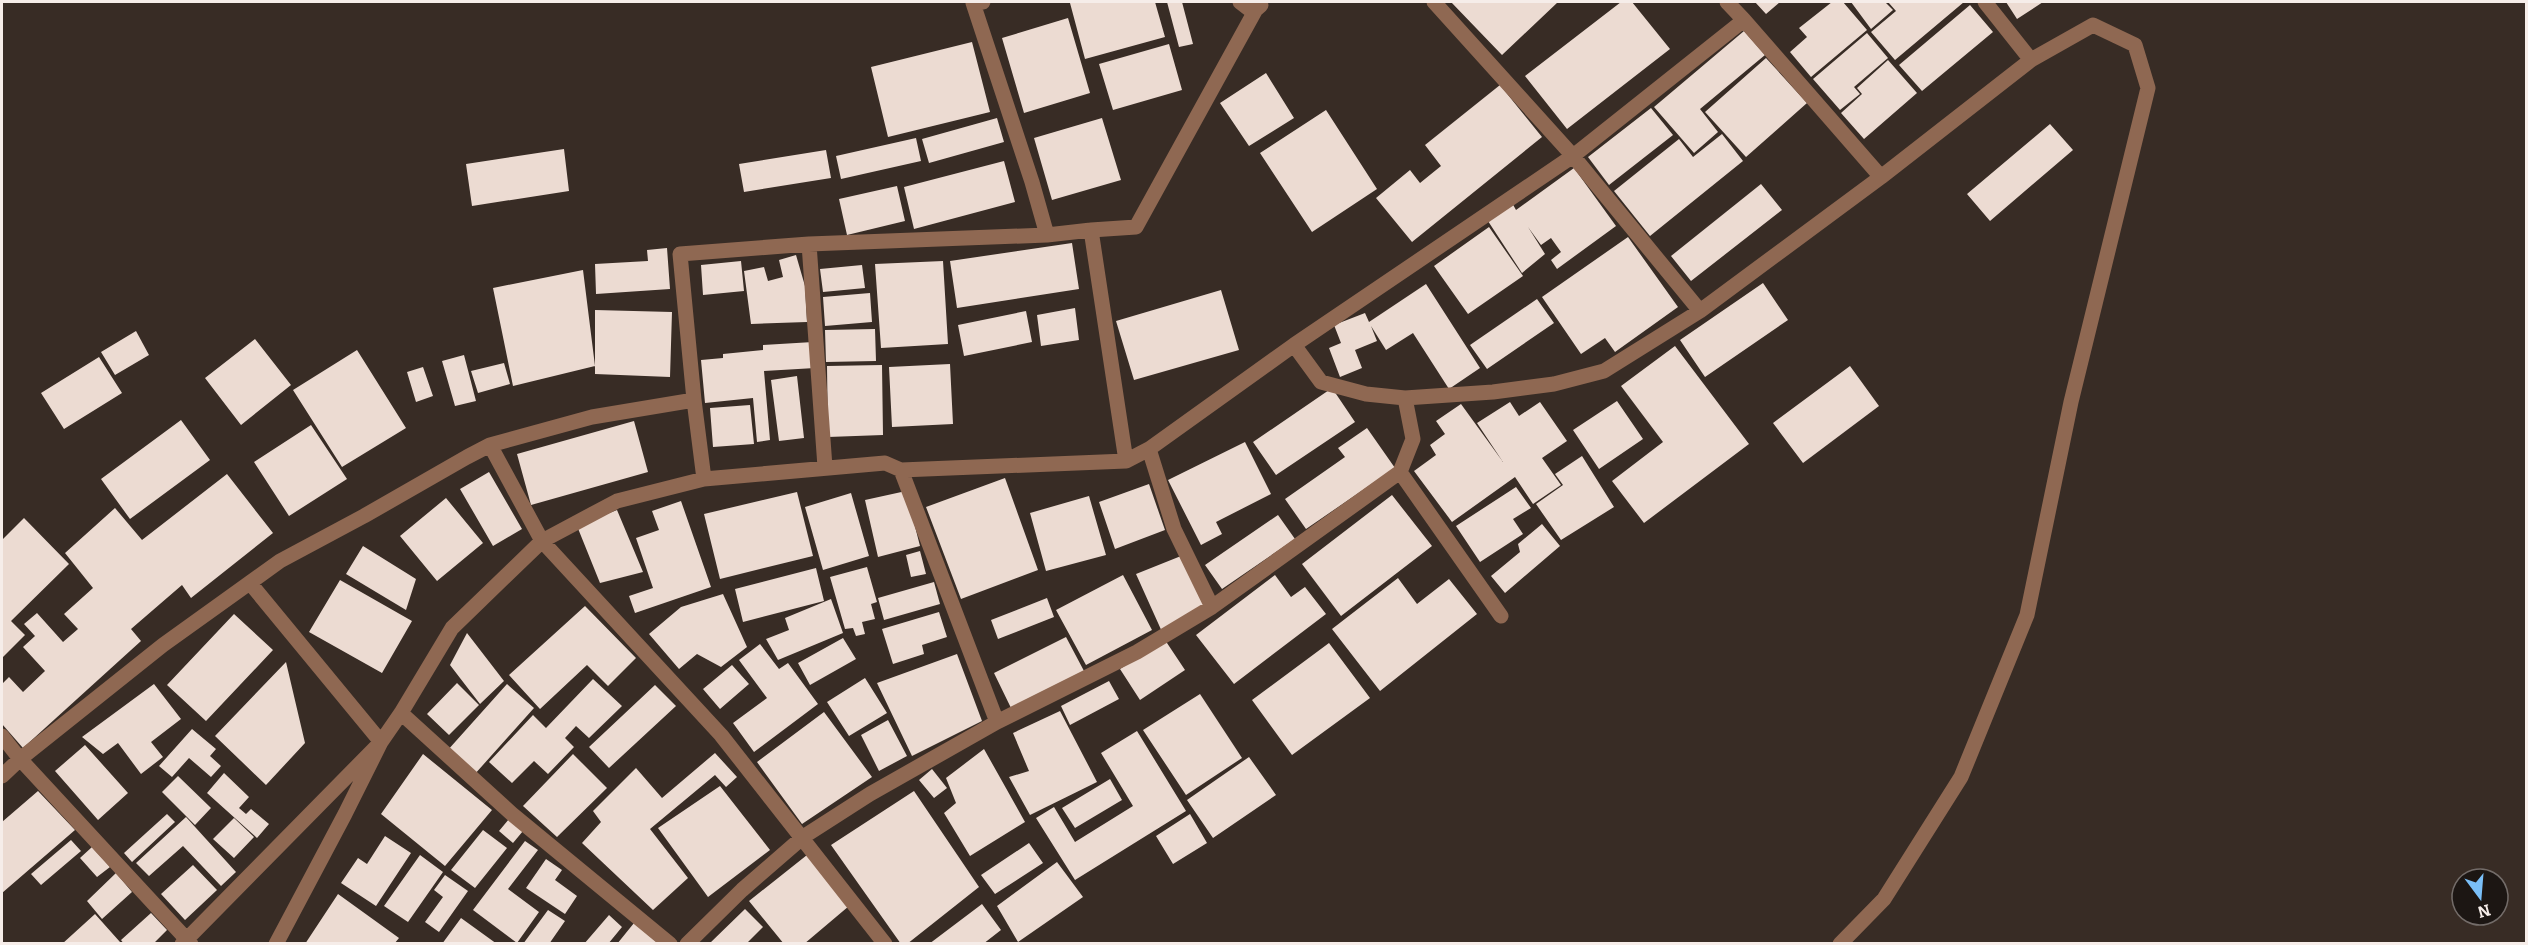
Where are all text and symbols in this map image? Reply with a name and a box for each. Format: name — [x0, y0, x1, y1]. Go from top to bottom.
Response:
north arrow — [2450, 867, 2510, 927]
text: N — [2475, 900, 2493, 922]

